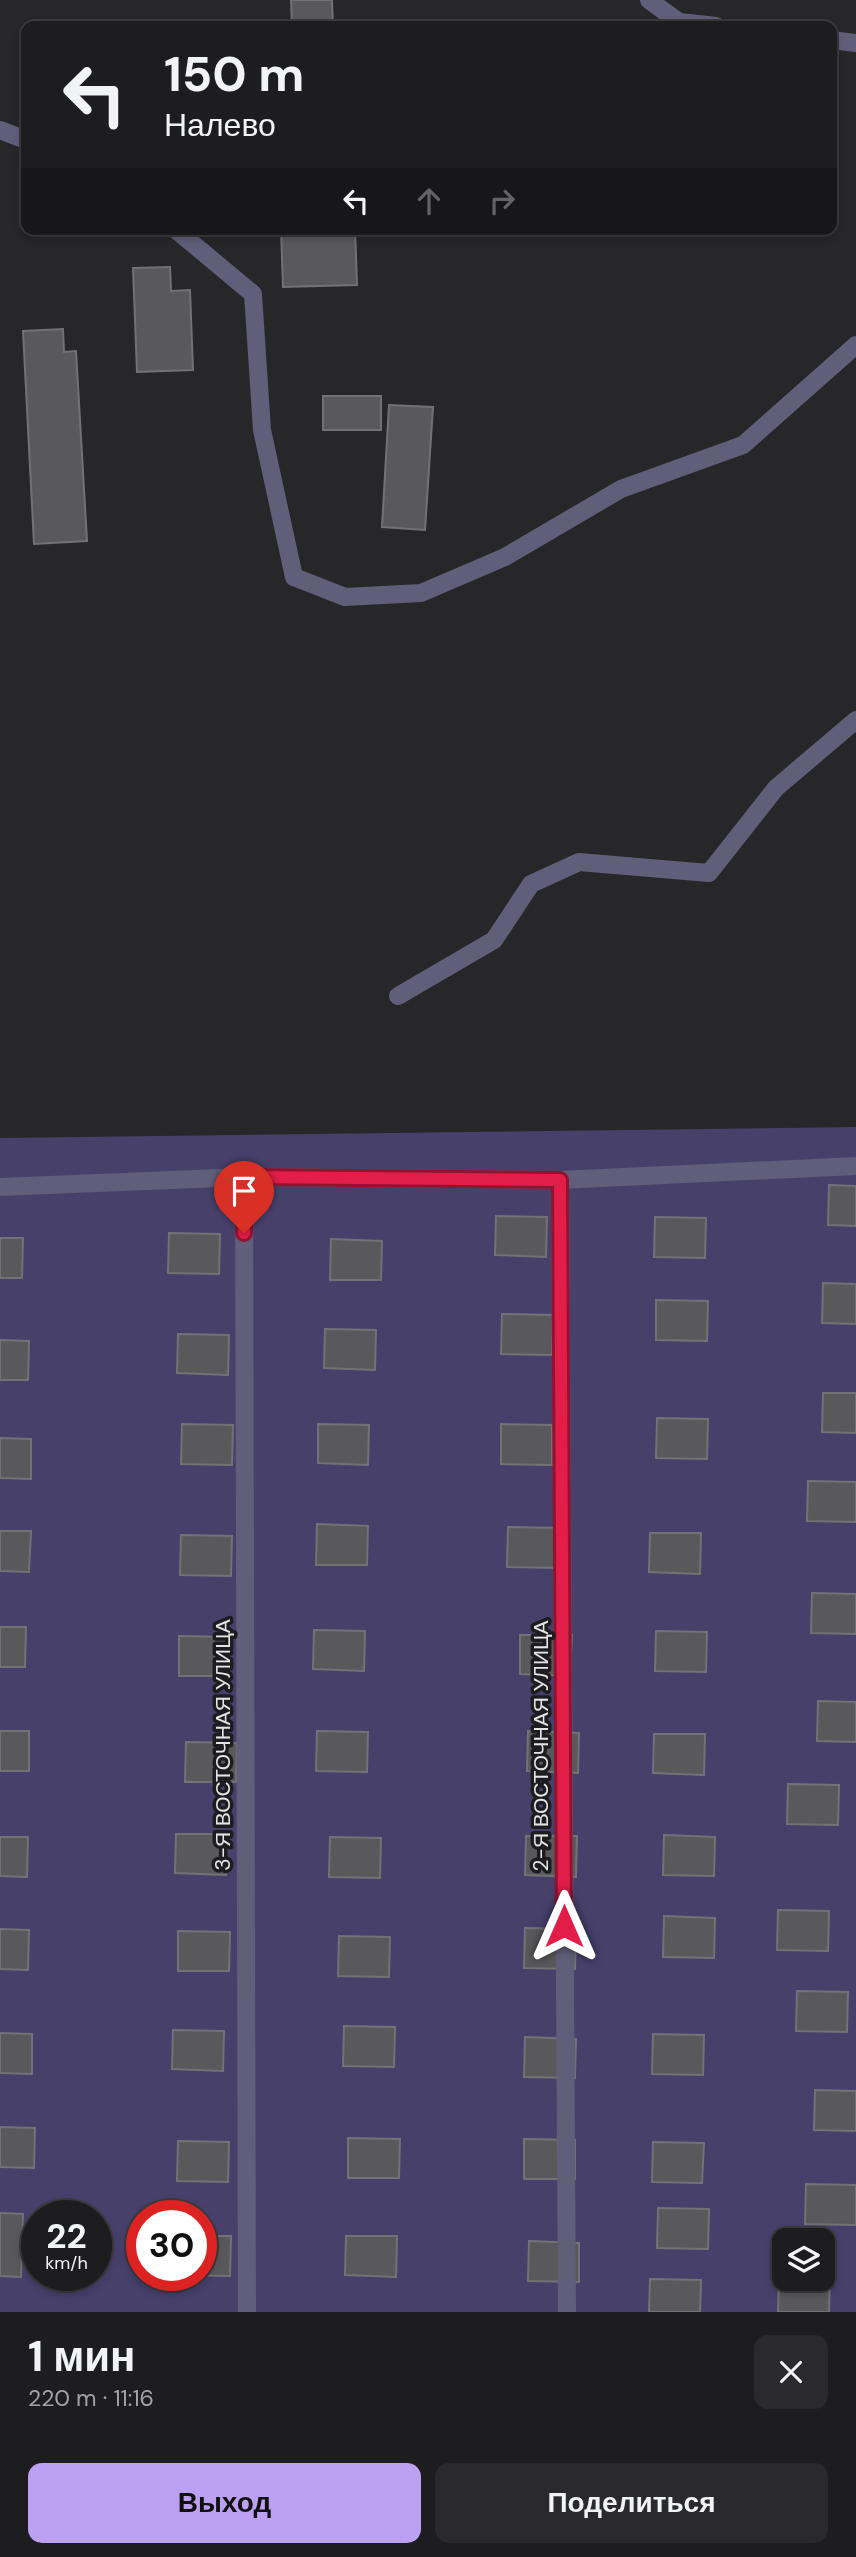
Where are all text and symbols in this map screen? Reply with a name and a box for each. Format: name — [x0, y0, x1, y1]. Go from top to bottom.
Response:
text: 150 m — [164, 42, 304, 106]
icon: left — [49, 49, 140, 140]
text: Налево — [164, 104, 276, 146]
icon: left — [337, 182, 375, 220]
icon: ahead — [410, 182, 448, 220]
icon: right — [483, 182, 521, 220]
pin — [214, 1161, 274, 1233]
icon: arrive — [225, 1172, 263, 1210]
street label: 3-Я ВОСТОЧНАЯ УЛИЦА — [209, 1619, 237, 1871]
street label: 2-Я ВОСТОЧНАЯ УЛИЦА — [527, 1620, 555, 1872]
position arrow — [527, 1889, 601, 1963]
speed limit sign: 30 — [126, 2200, 217, 2291]
text: 22 — [46, 2213, 87, 2259]
map controls — [772, 2228, 835, 2291]
button: layers — [772, 2228, 835, 2291]
text: km/h — [45, 2251, 88, 2275]
text: 1 мин — [28, 2329, 135, 2384]
button: close — [754, 2335, 828, 2409]
text: 220 m · 11:16 — [28, 2383, 154, 2413]
button: Выход — [28, 2463, 421, 2543]
button: Поделиться — [435, 2463, 828, 2543]

